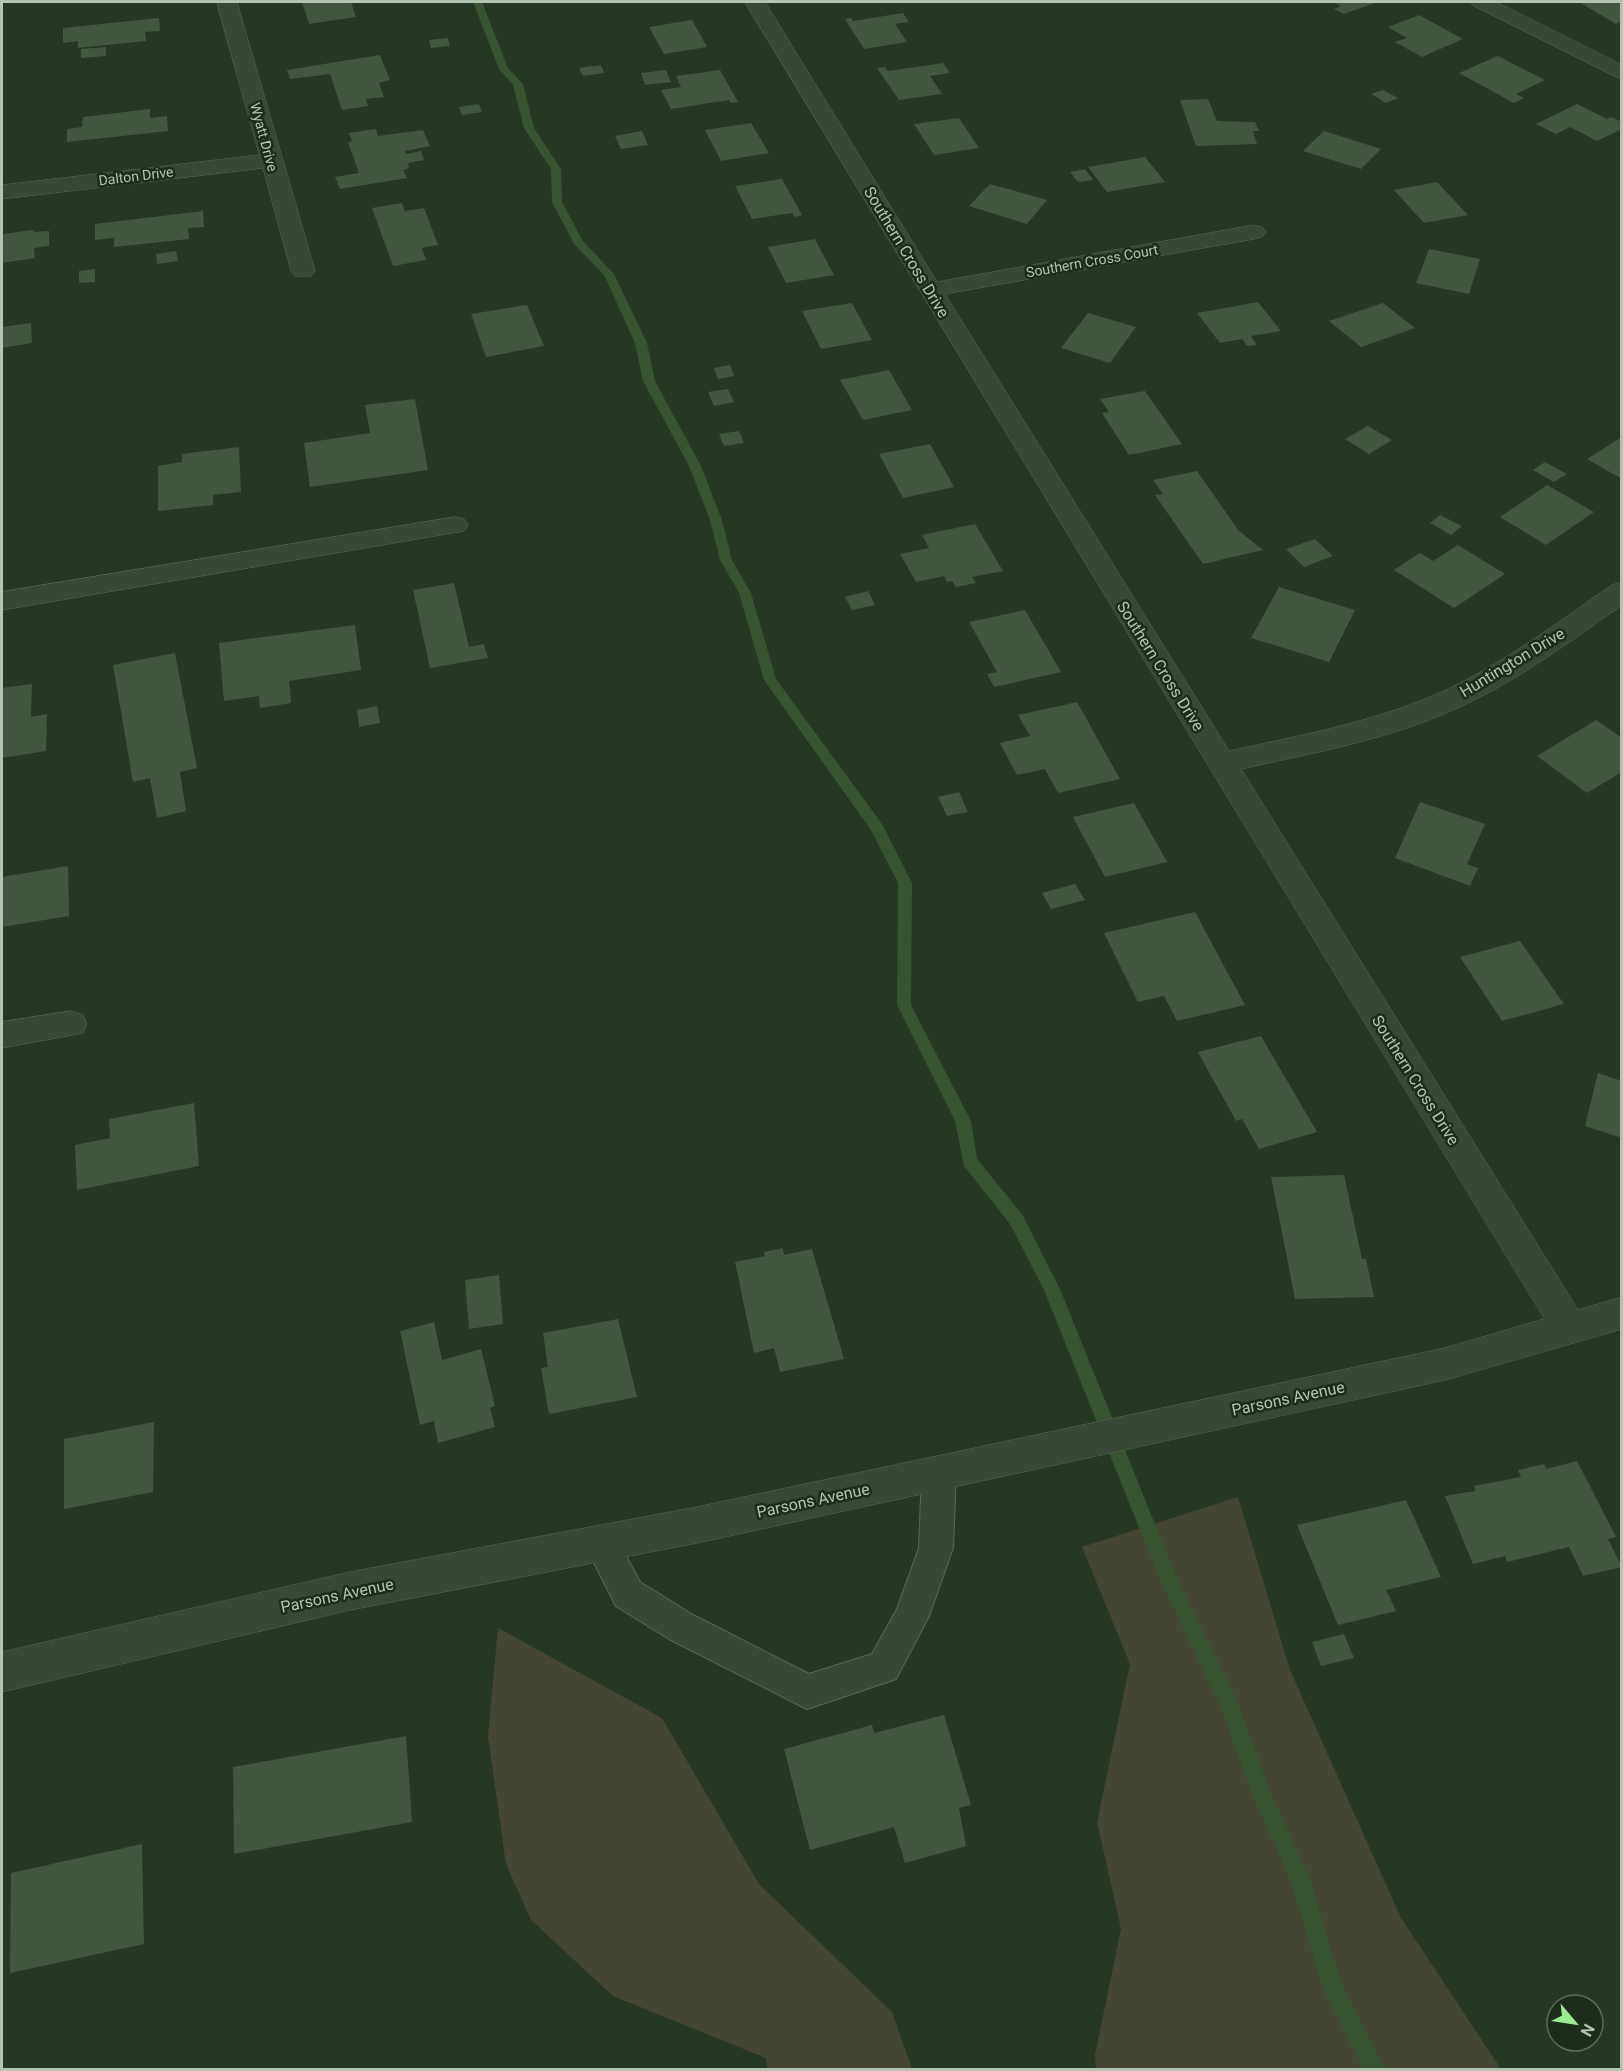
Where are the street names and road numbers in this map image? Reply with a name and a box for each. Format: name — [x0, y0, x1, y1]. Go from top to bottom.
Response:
street label: Wyatt Drive — [247, 101, 281, 173]
street label: Dalton Drive — [98, 163, 174, 189]
street label: Southern Cross Drive — [860, 183, 953, 321]
street label: Southern Cross Court — [1025, 241, 1160, 280]
street label: Southern Cross Drive — [1113, 598, 1208, 735]
street label: Huntington Drive — [1456, 624, 1568, 701]
street label: Southern Cross Drive — [1368, 1012, 1463, 1149]
street label: Parsons Avenue — [1230, 1377, 1346, 1420]
street label: Parsons Avenue — [755, 1479, 871, 1522]
street label: Parsons Avenue — [279, 1574, 395, 1617]

